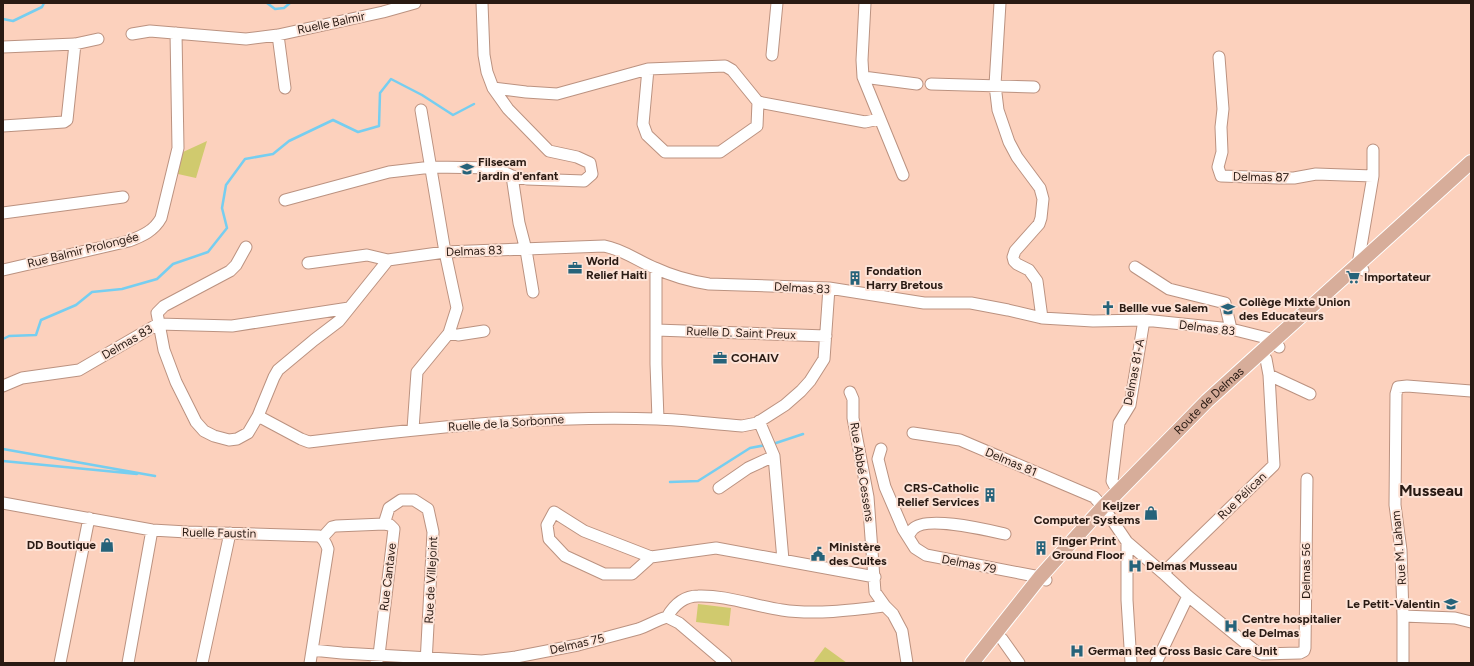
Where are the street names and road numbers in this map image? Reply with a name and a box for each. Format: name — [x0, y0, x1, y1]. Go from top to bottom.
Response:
street label: Ruelle Balmir — [296, 9, 366, 37]
street label: Delmas 87 — [1233, 170, 1290, 184]
street label: Rue Balmir Prolongée — [26, 229, 141, 271]
street label: Delmas 83 — [446, 243, 502, 259]
street label: Delmas 83 — [774, 280, 830, 296]
street label: Delmas 83 — [1178, 318, 1236, 338]
street label: Delmas 83 — [99, 322, 155, 362]
street label: Ruelle D. Saint Preux — [686, 324, 796, 342]
street label: Delmas 81-A — [1121, 337, 1147, 407]
street label: Route de Delmas — [1171, 364, 1247, 437]
street label: Ruelle de la Sorbonne — [448, 412, 565, 434]
street label: Rue Abbé Cessens — [847, 421, 877, 523]
street label: Delmas 81 — [983, 445, 1039, 479]
street label: Rue Pélican — [1215, 469, 1269, 523]
street label: Rue M. Laham — [1389, 510, 1409, 586]
street label: Ruelle Faustin — [182, 525, 257, 541]
street label: Rue de Villejoint — [422, 536, 440, 624]
street label: Rue Cantave — [377, 542, 399, 612]
street label: Delmas 56 — [1299, 543, 1313, 599]
street label: Delmas 79 — [940, 552, 998, 576]
street label: Delmas 75 — [548, 631, 606, 657]

